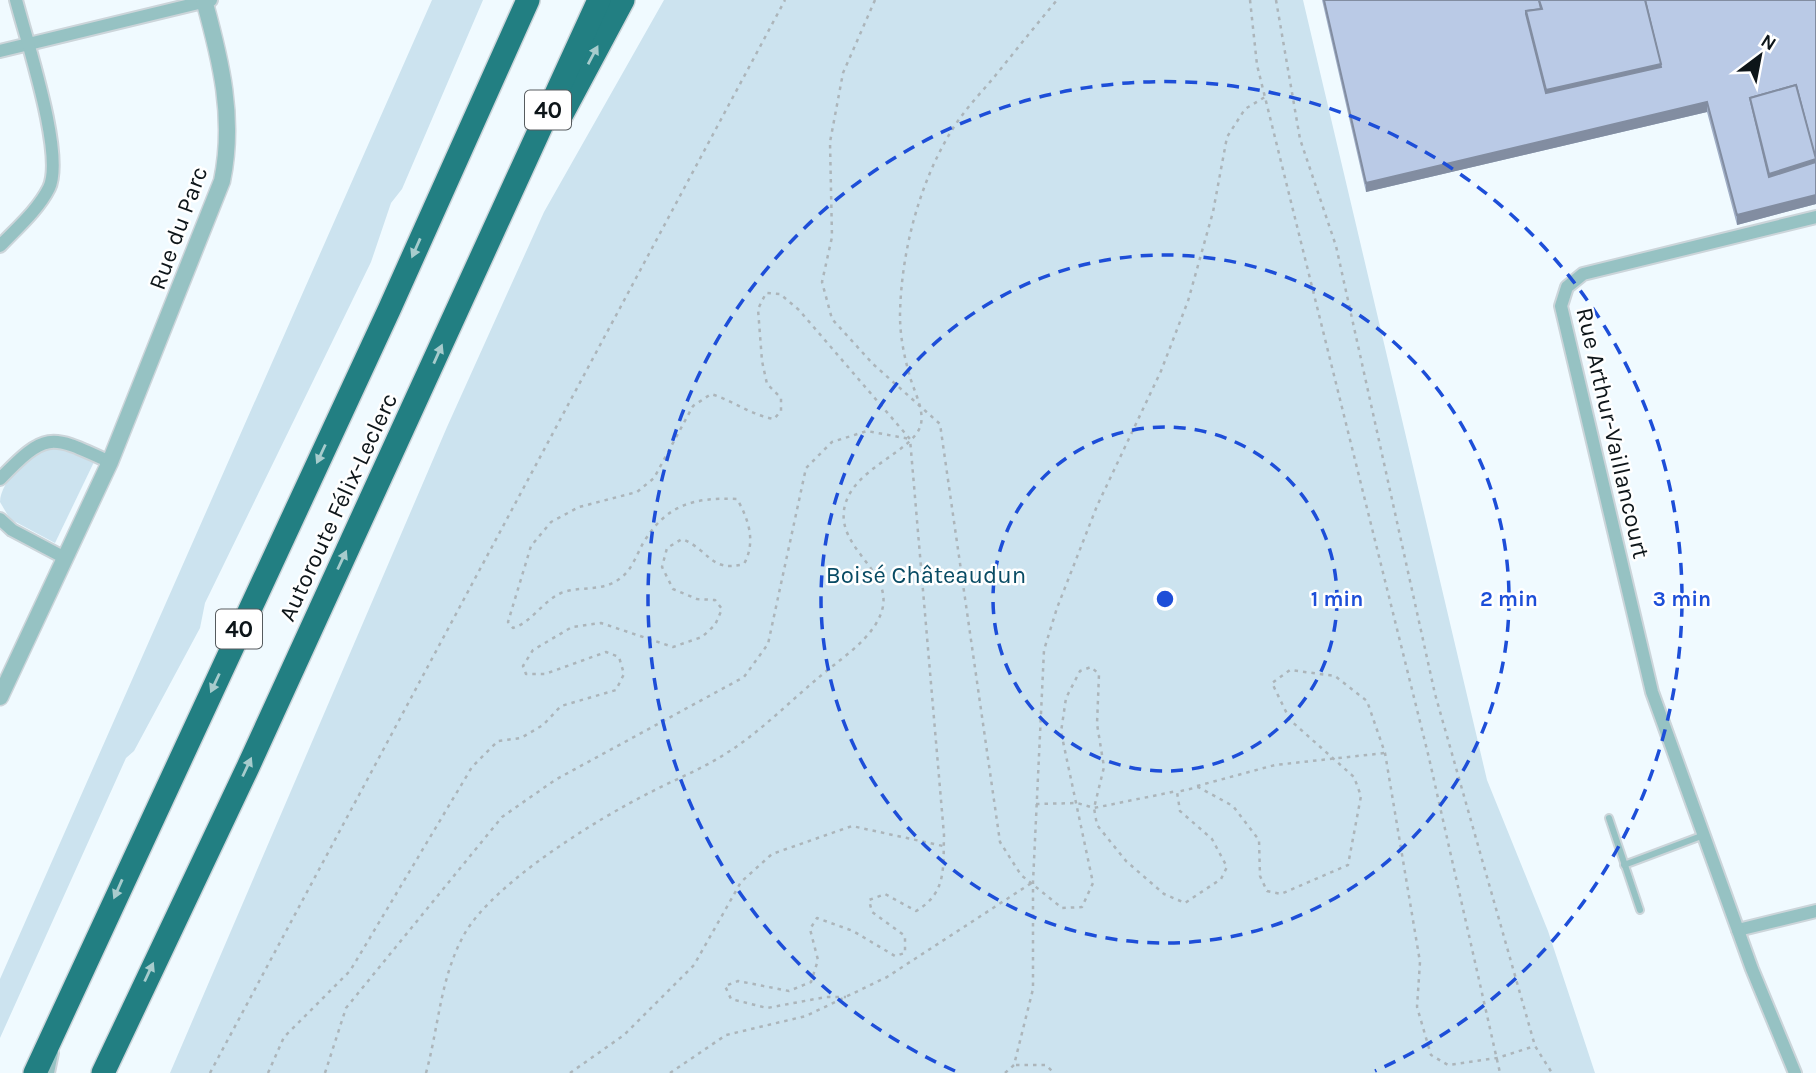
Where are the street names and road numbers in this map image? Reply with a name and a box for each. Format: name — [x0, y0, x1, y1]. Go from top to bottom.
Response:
road number: 40 — [525, 90, 571, 130]
street label: Rue du Parc — [143, 162, 213, 294]
street label: Rue Arthur-Vaillancourt — [1570, 305, 1656, 561]
street label: Autoroute Félix-Leclerc — [273, 388, 403, 626]
road number: 40 — [216, 610, 262, 649]

